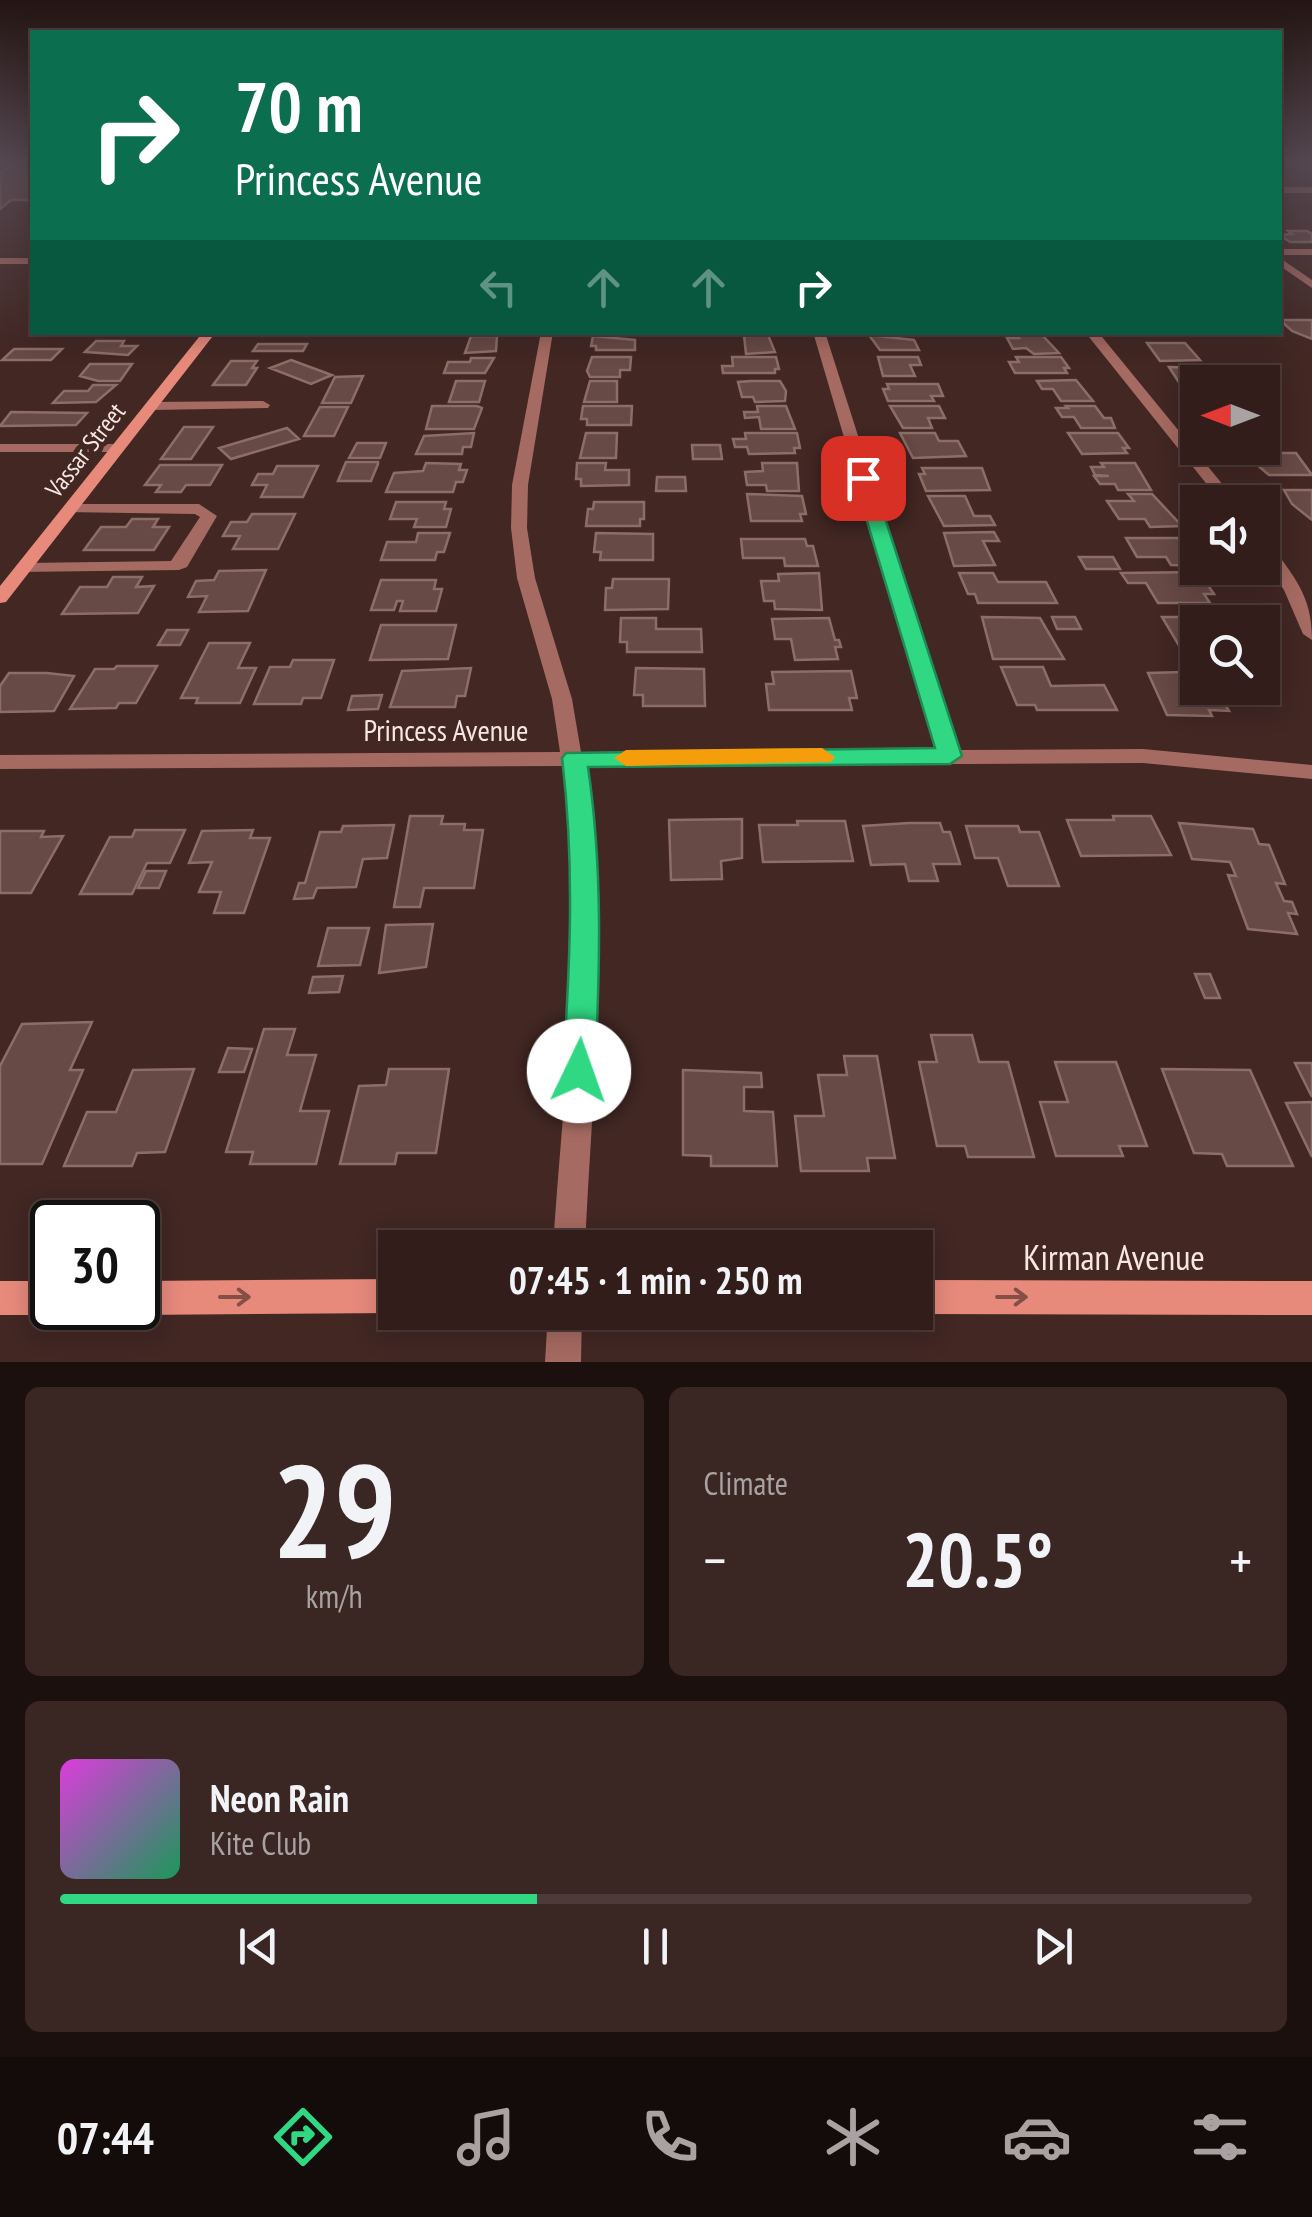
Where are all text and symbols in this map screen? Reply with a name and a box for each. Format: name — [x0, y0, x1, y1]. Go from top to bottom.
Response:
text: 70 m — [235, 61, 363, 151]
icon: right — [70, 70, 200, 200]
text: Princess Avenue — [235, 149, 482, 207]
icon: left — [471, 260, 526, 315]
icon: ahead — [576, 260, 631, 315]
icon: ahead — [681, 260, 736, 315]
icon: right — [786, 260, 841, 315]
north arrow — [1180, 365, 1280, 465]
map controls — [1180, 365, 1280, 705]
street label: Vassar Street — [37, 396, 132, 505]
pin — [821, 436, 906, 521]
icon: arrive — [836, 451, 891, 506]
button: sound — [1180, 485, 1280, 585]
button: search — [1180, 605, 1280, 705]
street label: Princess Avenue — [364, 710, 528, 749]
position arrow — [527, 1019, 631, 1123]
speed limit sign: 30 — [30, 1200, 160, 1330]
street label: Kirman Avenue — [1023, 1234, 1205, 1280]
text: 07:45 · 1 min · 250 m — [509, 1255, 802, 1304]
one-way arrow — [218, 1288, 250, 1306]
one-way arrow — [996, 1288, 1028, 1306]
text: 29 — [272, 1426, 396, 1594]
text: Climate — [704, 1462, 788, 1504]
text: 20.5° — [902, 1511, 1053, 1608]
text: − — [704, 1524, 726, 1595]
text: + — [1229, 1524, 1252, 1595]
text: km/h — [306, 1575, 363, 1617]
text: Neon Rain — [210, 1773, 349, 1822]
text: Kite Club — [210, 1822, 311, 1864]
icon: previous — [231, 1919, 286, 1974]
icon: pause — [628, 1919, 683, 1974]
icon: next — [1026, 1919, 1081, 1974]
icon: directions — [268, 2102, 338, 2172]
icon: music — [451, 2102, 521, 2172]
icon: phone — [635, 2102, 705, 2172]
icon: climate — [818, 2102, 888, 2172]
icon: car — [1002, 2102, 1072, 2172]
icon: filters — [1185, 2102, 1255, 2172]
text: 07:44 — [57, 2108, 154, 2166]

